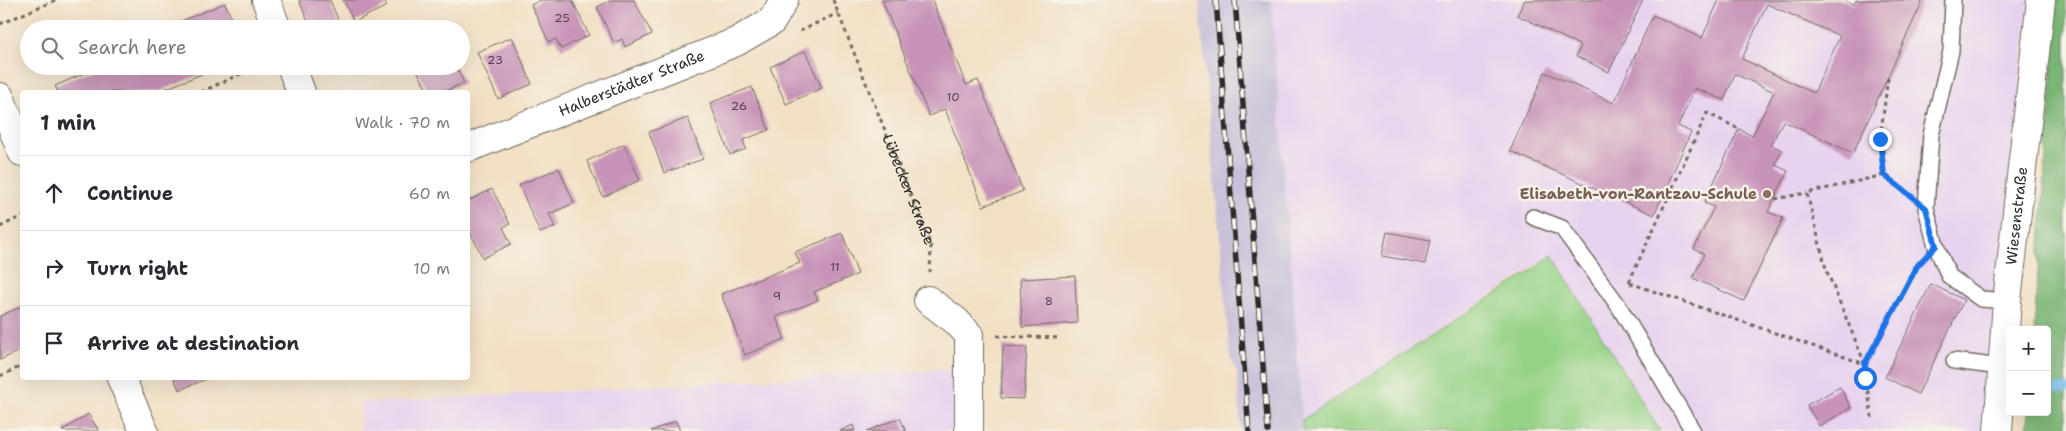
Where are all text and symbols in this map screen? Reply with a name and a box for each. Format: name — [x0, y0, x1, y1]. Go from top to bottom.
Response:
house number: 25 — [554, 10, 570, 26]
search box — [20, 20, 470, 75]
icon: search — [38, 34, 66, 62]
text: Search here — [78, 35, 187, 60]
street label: Halberstädter Straße — [556, 45, 707, 121]
house number: 23 — [487, 52, 503, 68]
house number: 10 — [946, 89, 960, 105]
house number: 26 — [731, 98, 747, 114]
text: 1 min — [40, 109, 96, 137]
text: Walk · 70 m — [355, 112, 450, 133]
route end — [1869, 128, 1892, 151]
street label: Lübecker Straße — [877, 131, 940, 248]
street label: Wiesenstraße — [2001, 166, 2032, 266]
icon: ahead — [40, 179, 68, 207]
text: Continue — [87, 181, 173, 206]
text: 60 m — [409, 183, 450, 204]
place label: Elisabeth-von-Rantzau-Schule — [1519, 184, 1757, 204]
marker: Elisabeth-von-Rantzau-Schule — [1761, 188, 1773, 200]
icon: right — [40, 254, 68, 282]
text: Turn right — [87, 256, 188, 281]
text: 10 m — [413, 258, 450, 279]
house number: 11 — [830, 259, 840, 275]
house number: 9 — [773, 288, 781, 304]
house number: 8 — [1045, 293, 1053, 309]
map controls — [2006, 326, 2051, 416]
button: + — [2006, 326, 2051, 371]
icon: arrive — [40, 329, 68, 357]
text: Arrive at destination — [87, 331, 299, 356]
route start — [1854, 367, 1877, 390]
button: − — [2006, 371, 2051, 416]

